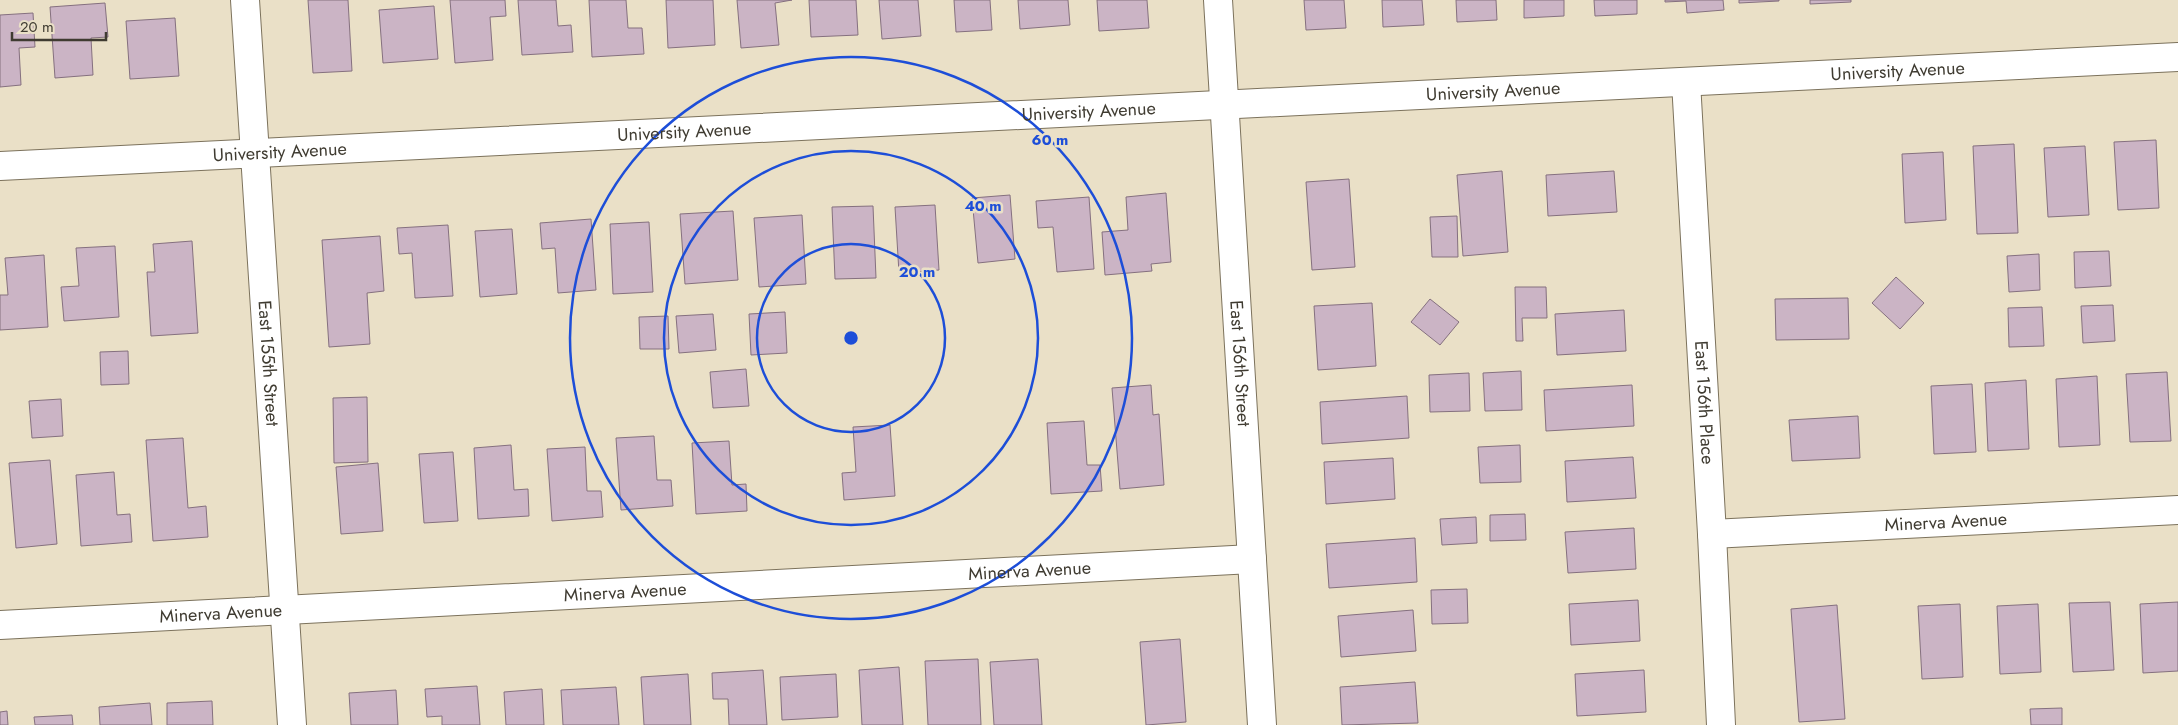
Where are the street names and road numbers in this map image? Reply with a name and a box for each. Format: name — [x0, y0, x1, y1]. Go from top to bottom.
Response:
street label: University Avenue — [1830, 55, 1965, 87]
street label: University Avenue — [1425, 75, 1561, 108]
street label: University Avenue — [1021, 95, 1156, 128]
street label: University Avenue — [616, 115, 752, 148]
street label: University Avenue — [212, 136, 347, 168]
street label: East 155th Street — [251, 299, 286, 428]
street label: East 156th Street — [1223, 299, 1257, 428]
street label: East 156th Place — [1688, 340, 1721, 465]
street label: Minerva Avenue — [1884, 506, 2008, 538]
street label: Minerva Avenue — [968, 555, 1092, 587]
street label: Minerva Avenue — [563, 576, 687, 608]
street label: Minerva Avenue — [159, 597, 283, 630]

